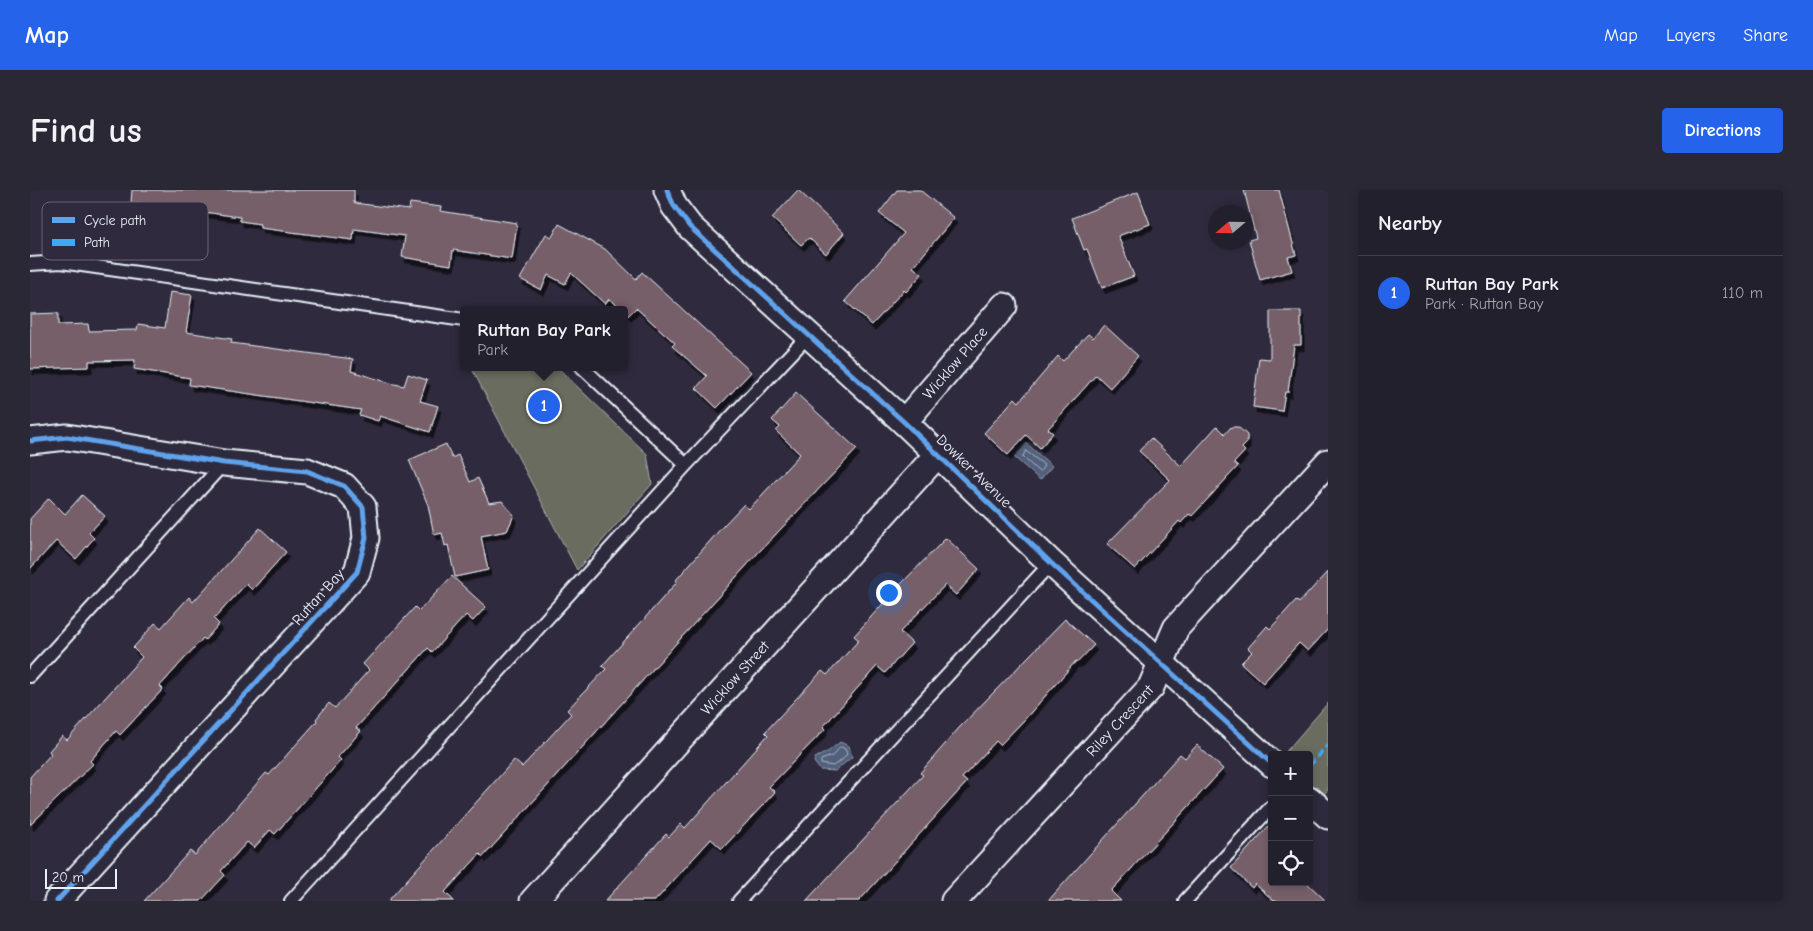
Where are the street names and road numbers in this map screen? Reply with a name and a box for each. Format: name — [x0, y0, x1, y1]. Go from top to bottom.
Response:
street label: Wicklow Place — [919, 323, 992, 403]
street label: Dowker Avenue — [933, 431, 1016, 512]
street label: Ruttan Bay — [288, 565, 348, 629]
street label: Wicklow Street — [697, 637, 774, 719]
street label: Riley Crescent — [1083, 681, 1158, 760]

